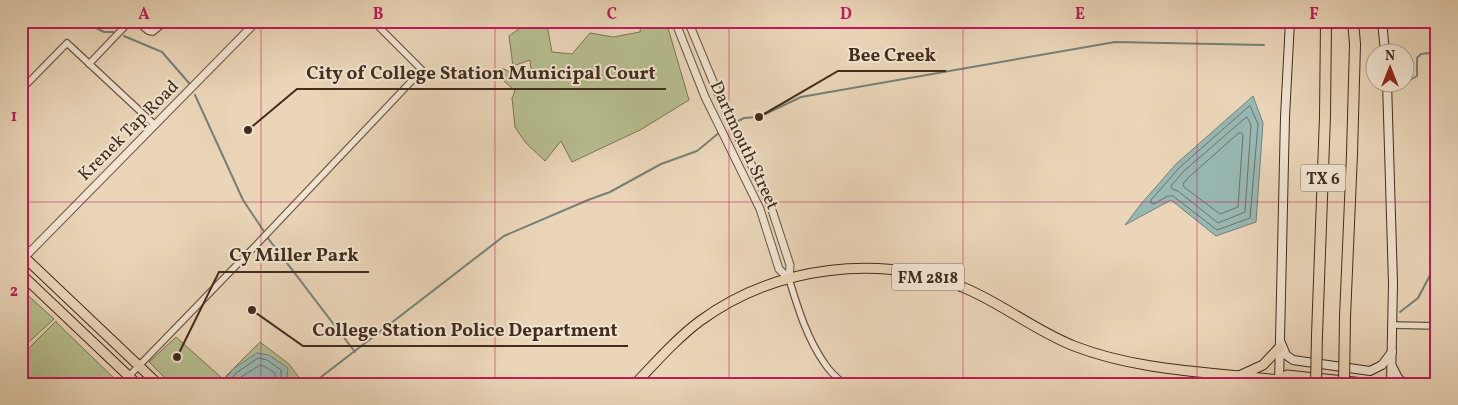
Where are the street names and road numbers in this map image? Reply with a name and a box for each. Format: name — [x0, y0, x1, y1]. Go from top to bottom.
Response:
street label: Krenek Tap Road — [73, 75, 185, 187]
street label: Dartmouth Street — [703, 77, 784, 214]
road number: TX 6 — [1300, 164, 1346, 192]
road number: FM 2818 — [892, 264, 964, 290]

